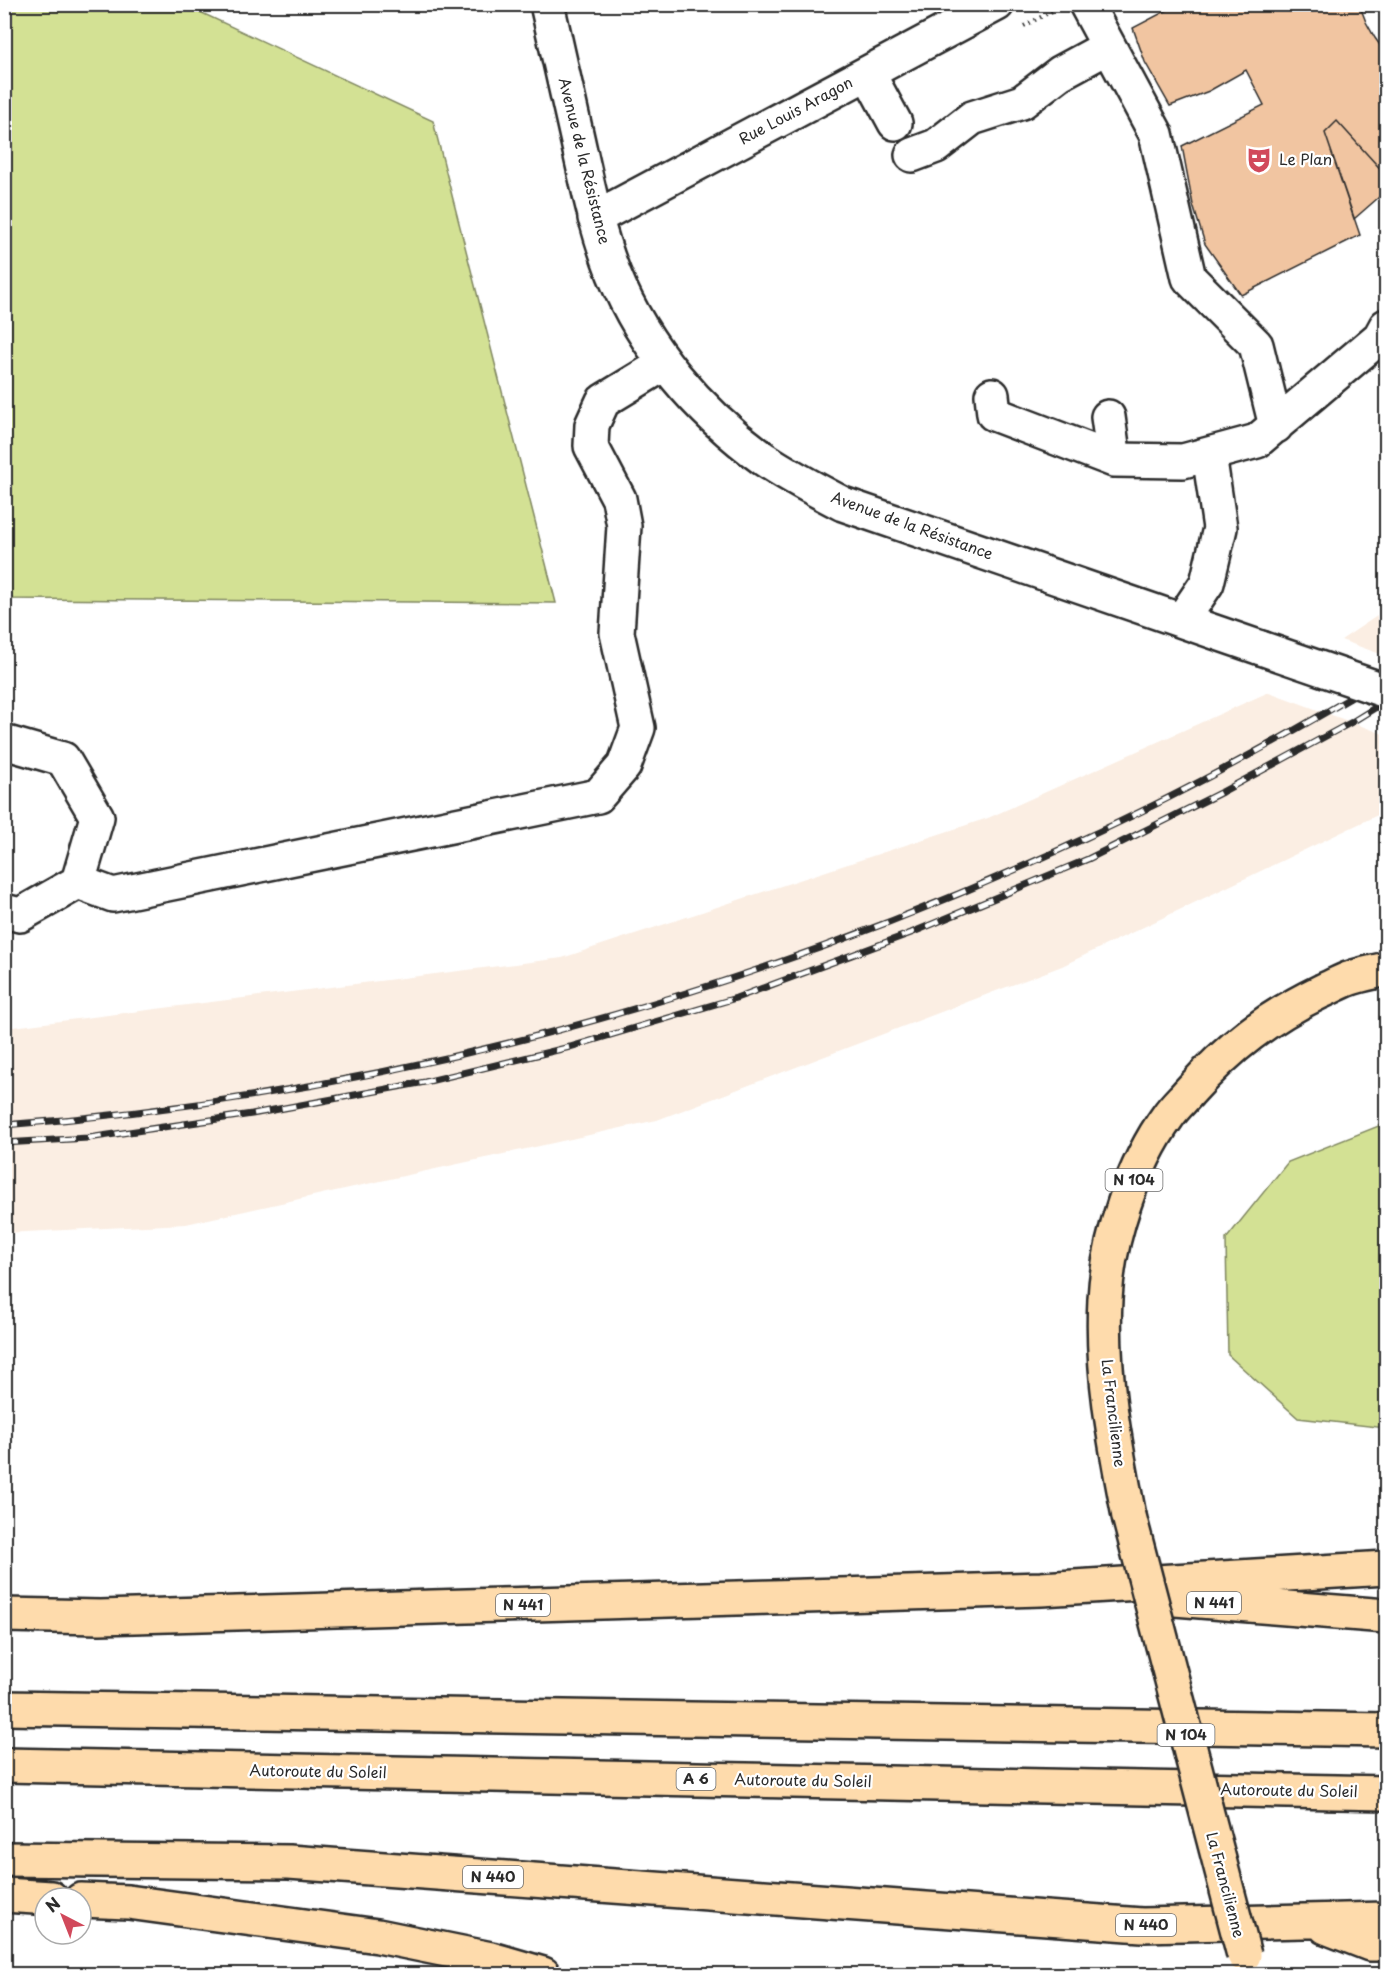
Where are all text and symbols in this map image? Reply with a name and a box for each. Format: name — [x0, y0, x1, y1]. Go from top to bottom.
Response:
street label: Rue Louis Aragon — [734, 70, 856, 149]
street label: Avenue de la Résistance — [554, 75, 617, 246]
theatre icon: Le Plan — [1244, 145, 1274, 175]
place label: Le Plan — [1279, 147, 1332, 170]
street label: Avenue de la Résistance — [828, 485, 997, 565]
road number: N 104 — [1106, 1169, 1162, 1191]
street label: La Francilienne — [1096, 1358, 1133, 1468]
road number: N 441 — [1187, 1592, 1241, 1614]
road number: N 441 — [496, 1594, 550, 1616]
road number: N 104 — [1158, 1724, 1214, 1746]
street label: Autoroute du Soleil — [249, 1758, 387, 1783]
street label: Autoroute du Soleil — [734, 1767, 872, 1792]
road number: A 6 — [676, 1768, 716, 1790]
street label: Autoroute du Soleil — [1220, 1777, 1358, 1802]
street label: La Francilienne — [1201, 1829, 1252, 1940]
road number: N 440 — [463, 1866, 523, 1888]
north arrow — [33, 1886, 93, 1946]
text: N — [40, 1891, 65, 1917]
road number: N 440 — [1116, 1914, 1176, 1936]

